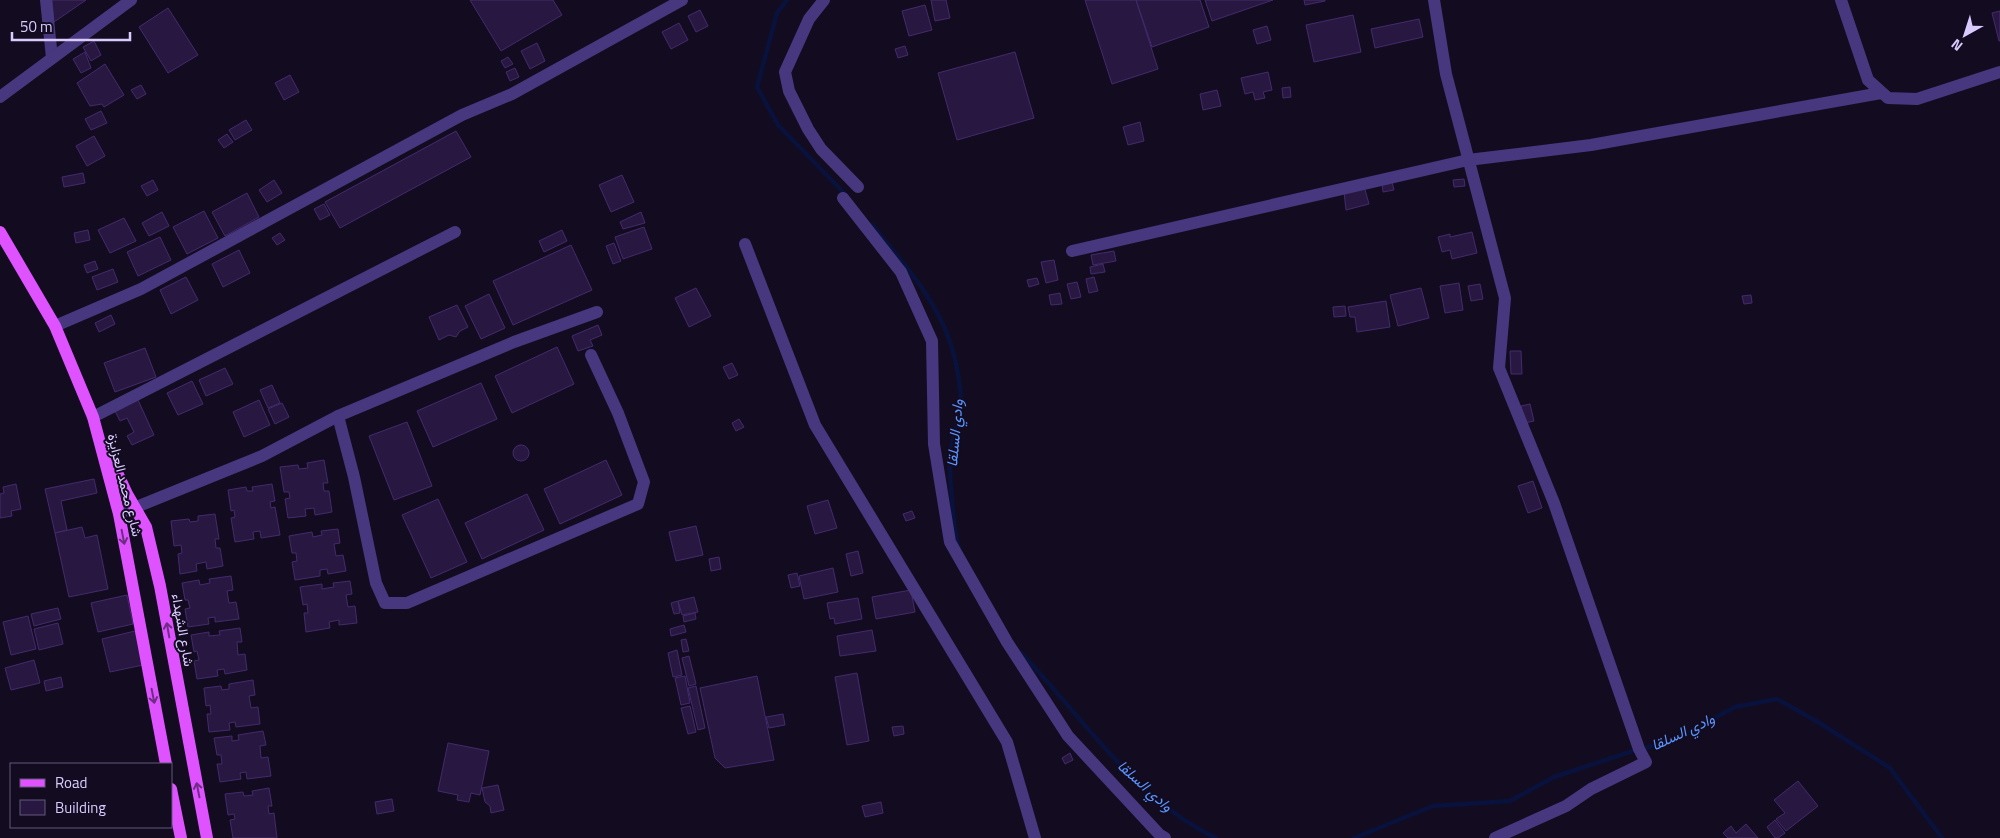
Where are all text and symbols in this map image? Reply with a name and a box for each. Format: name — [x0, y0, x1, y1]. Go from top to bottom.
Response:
scale bar — [12, 10, 130, 42]
north arrow — [1940, 10, 1990, 60]
text: 50 m — [20, 15, 53, 38]
text: N — [1946, 34, 1967, 57]
water label: وادي السلقا — [940, 398, 970, 468]
street label: شارع محمد العزايزة — [102, 431, 148, 539]
one-way arrow — [119, 528, 128, 544]
street label: شارع الشهداء — [166, 592, 200, 668]
one-way arrow — [163, 623, 173, 639]
one-way arrow — [149, 688, 159, 704]
water label: وادي السلقا — [1647, 707, 1719, 757]
water label: وادي السلقا — [1112, 754, 1178, 818]
legend — [10, 763, 172, 828]
text: Road — [55, 771, 87, 794]
one-way arrow — [192, 783, 202, 799]
text: Building — [55, 796, 106, 819]

